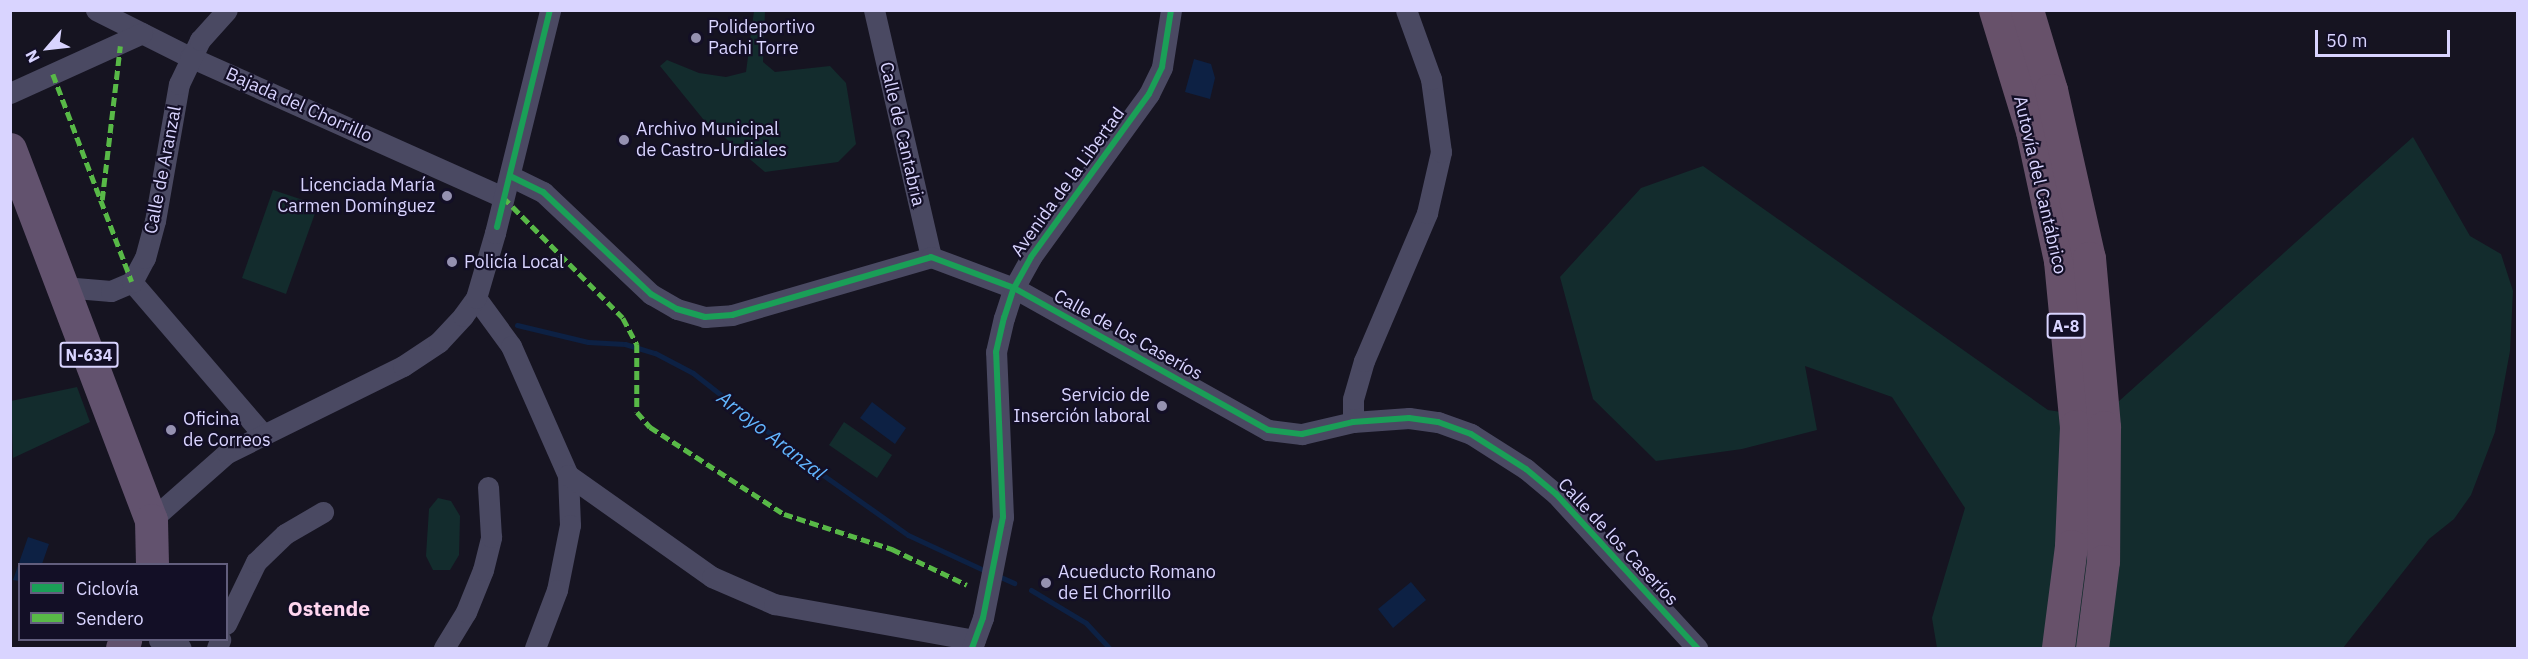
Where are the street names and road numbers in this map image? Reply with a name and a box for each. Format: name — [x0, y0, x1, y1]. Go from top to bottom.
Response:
street label: Calle de Cantabria — [875, 60, 929, 208]
street label: Bajada del Chorrillo — [222, 63, 376, 147]
street label: Autovía del Cantábrico — [2009, 94, 2071, 276]
street label: Avenida de la Libertad — [1007, 103, 1129, 261]
street label: Calle de Aranzal — [140, 104, 186, 236]
street label: Calle de los Caseríos — [1050, 285, 1206, 385]
road number: A-8 — [2046, 313, 2086, 339]
road number: N-634 — [59, 342, 119, 368]
street label: Calle de los Caseríos — [1553, 474, 1683, 610]

